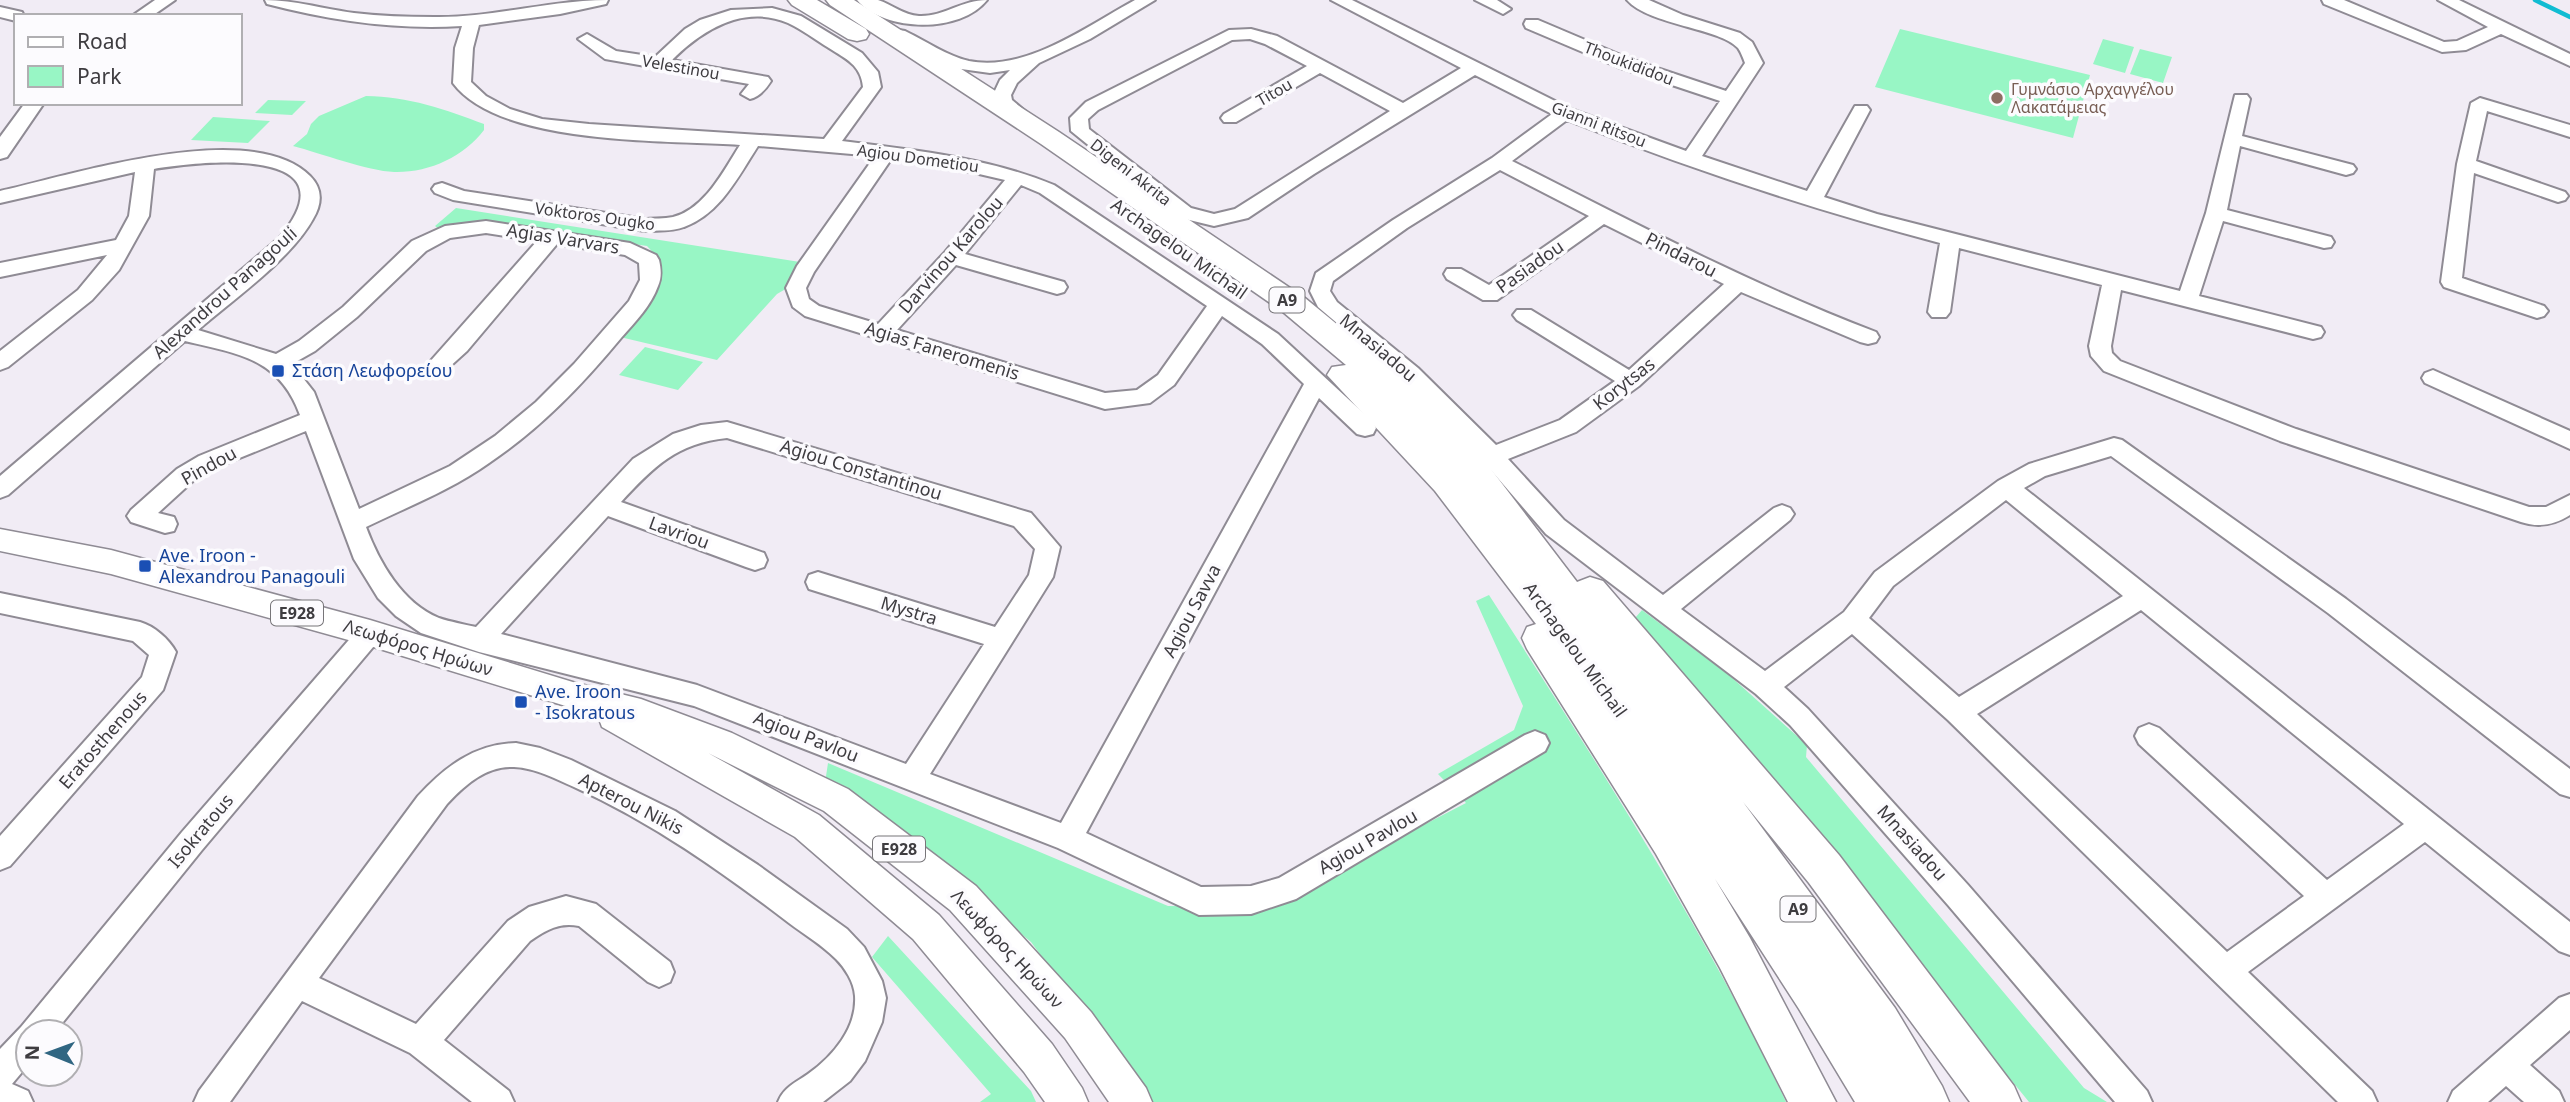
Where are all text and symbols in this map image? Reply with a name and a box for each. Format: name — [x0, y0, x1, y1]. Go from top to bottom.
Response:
legend — [14, 14, 242, 105]
text: Road — [77, 27, 127, 55]
street label: Thoukididou — [1581, 36, 1677, 90]
street label: Velestinou — [640, 49, 722, 85]
text: Park — [77, 62, 122, 90]
street label: Titou — [1252, 73, 1296, 111]
place label: Γυμνάσιο Αρχαγγέλου Λακατάμειας — [2011, 78, 2174, 118]
marker: Γυμνάσιο Αρχαγγέλου Λακατάμειας — [1989, 90, 2005, 106]
street label: Gianni Ritsou — [1548, 96, 1650, 152]
street label: Digeni Akrita — [1086, 133, 1176, 211]
street label: Agiou Dometiou — [856, 139, 980, 177]
street label: Darvinou Karolou — [893, 191, 1008, 318]
street label: Archagelou Michail — [1107, 192, 1252, 304]
street label: Voktoros Ougko — [533, 197, 657, 235]
street label: Agias Varvars — [505, 217, 621, 259]
street label: Alexandrou Panagouli — [147, 221, 302, 363]
street label: Pindarou — [1642, 226, 1721, 282]
street label: Pasiadou — [1491, 234, 1568, 298]
road number: A9 — [1270, 288, 1304, 312]
street label: Mnasiadou — [1335, 308, 1422, 387]
street label: Agias Faneromenis — [862, 315, 1023, 385]
street label: Korytsas — [1587, 351, 1659, 415]
place label: Στάση Λεωφορείου — [292, 358, 453, 382]
marker: Στάση Λεωφορείου — [270, 363, 286, 379]
street label: Agiou Constantinou — [777, 433, 945, 505]
street label: Pindou — [177, 440, 240, 490]
street label: Lavriou — [646, 510, 713, 554]
place label: Ave. Iroon - Alexandrou Panagouli — [159, 543, 345, 588]
marker: Ave. Iroon - Alexandrou Panagouli — [137, 558, 153, 574]
street label: Agiou Savva — [1157, 560, 1226, 661]
street label: Archagelou Michail — [1519, 577, 1633, 722]
street label: Mystra — [878, 590, 940, 630]
road number: E928 — [271, 600, 323, 626]
street label: Λεωφόρος Ηρώων — [341, 613, 496, 681]
place label: Ave. Iroon - Isokratous — [535, 679, 635, 724]
street label: Eratosthenous — [53, 685, 152, 794]
marker: Ave. Iroon - Isokratous — [513, 694, 529, 710]
street label: Agiou Pavlou — [750, 705, 862, 767]
street label: Apterou Nikis — [575, 766, 688, 840]
street label: Isokratous — [162, 788, 238, 872]
street label: Mnasiadou — [1872, 799, 1953, 885]
street label: Agiou Pavlou — [1314, 803, 1421, 879]
road number: E928 — [873, 836, 925, 862]
street label: Λεωφόρος Ηρώων — [946, 884, 1069, 1013]
road number: A9 — [1780, 897, 1815, 922]
north arrow — [14, 1018, 84, 1088]
text: N — [19, 1045, 45, 1061]

